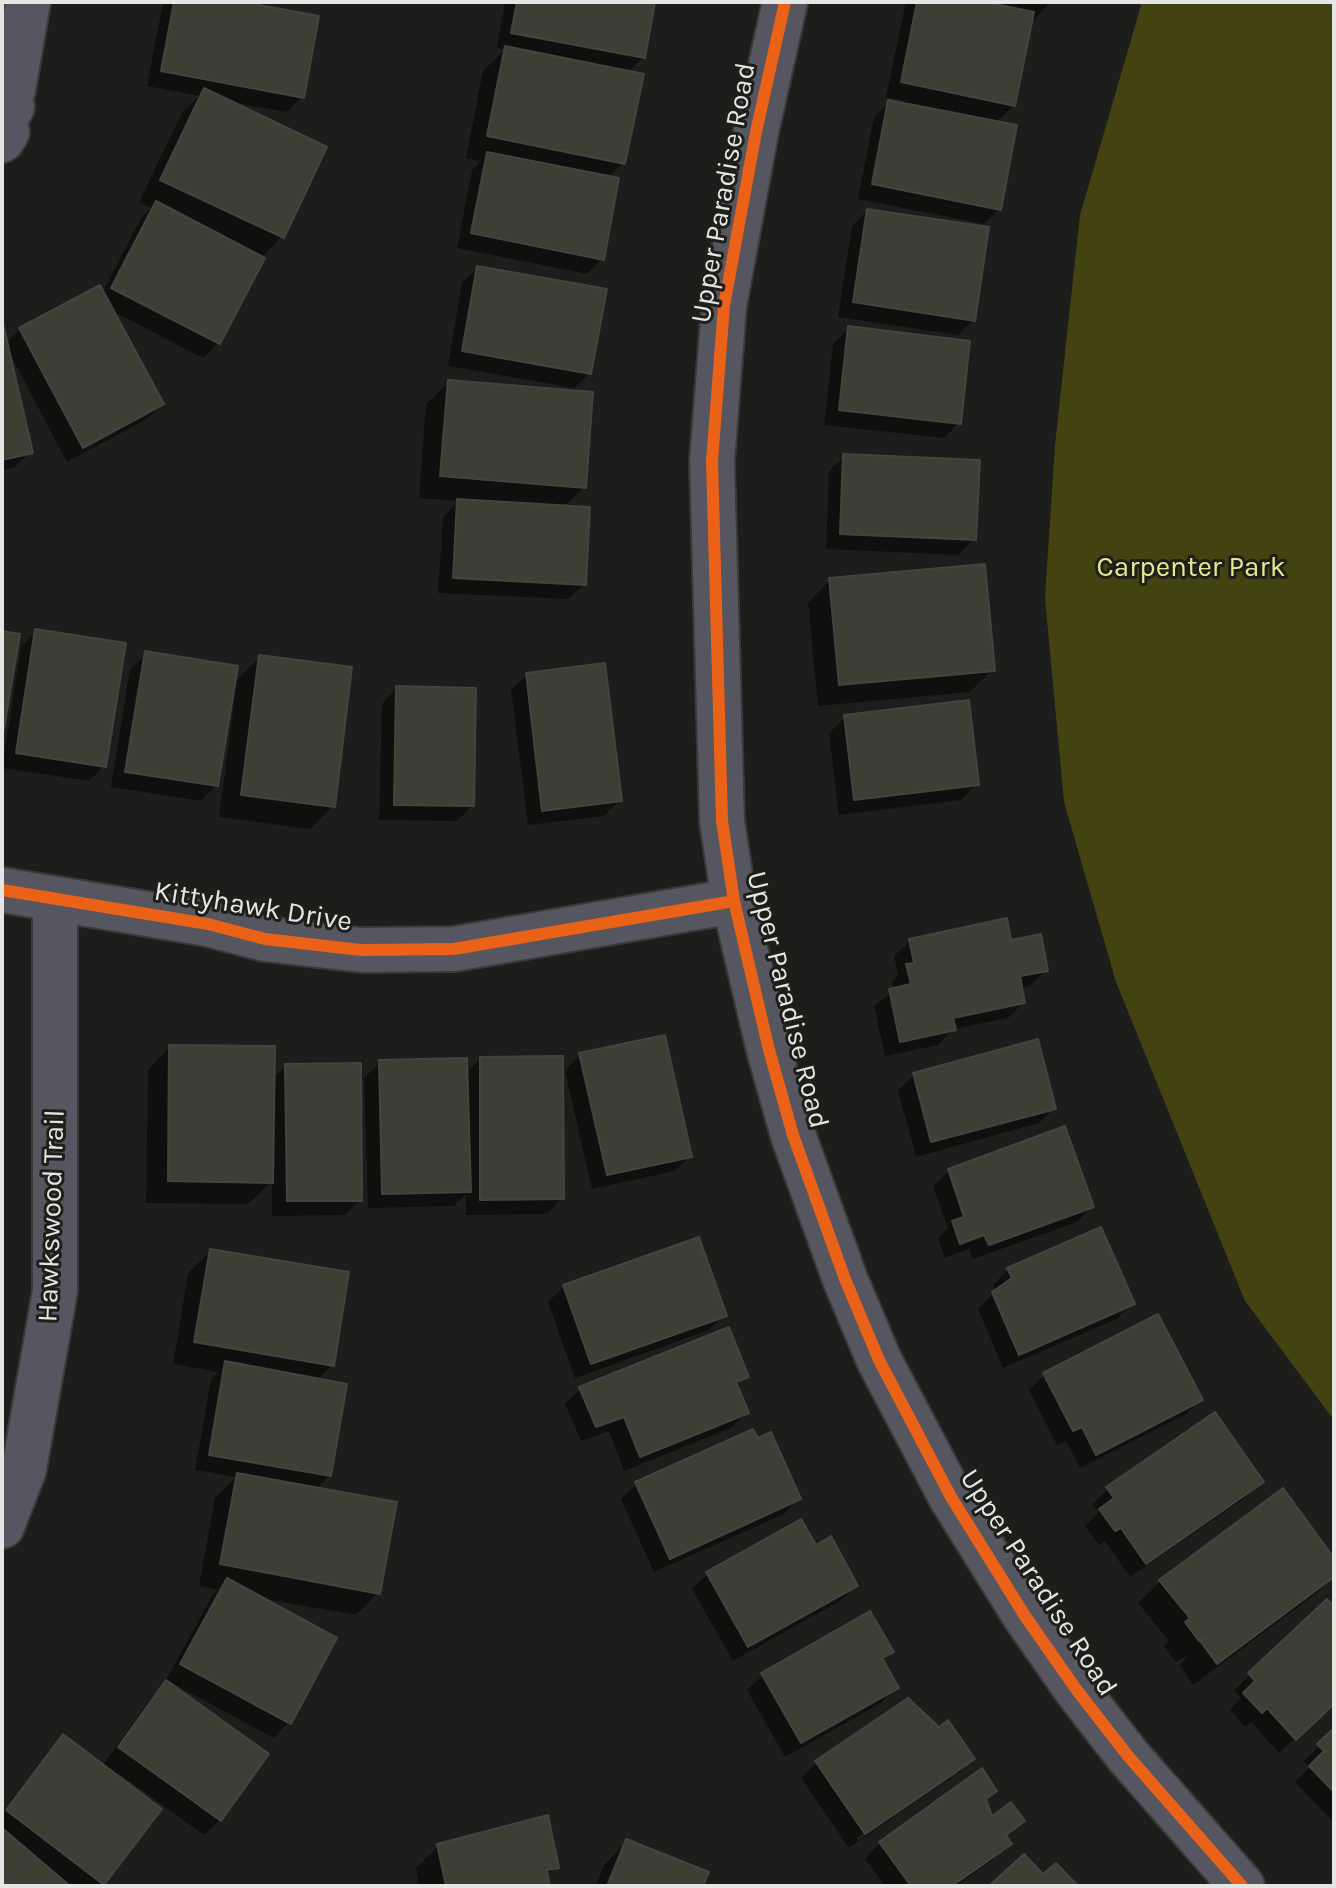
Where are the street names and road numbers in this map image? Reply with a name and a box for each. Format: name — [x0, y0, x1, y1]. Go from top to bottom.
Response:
street label: Upper Paradise Road — [685, 60, 763, 326]
street label: Upper Paradise Road — [739, 868, 835, 1132]
street label: Kittyhawk Drive — [152, 875, 354, 939]
street label: Hawkswood Trail — [31, 1109, 73, 1323]
street label: Upper Paradise Road — [952, 1463, 1124, 1703]

